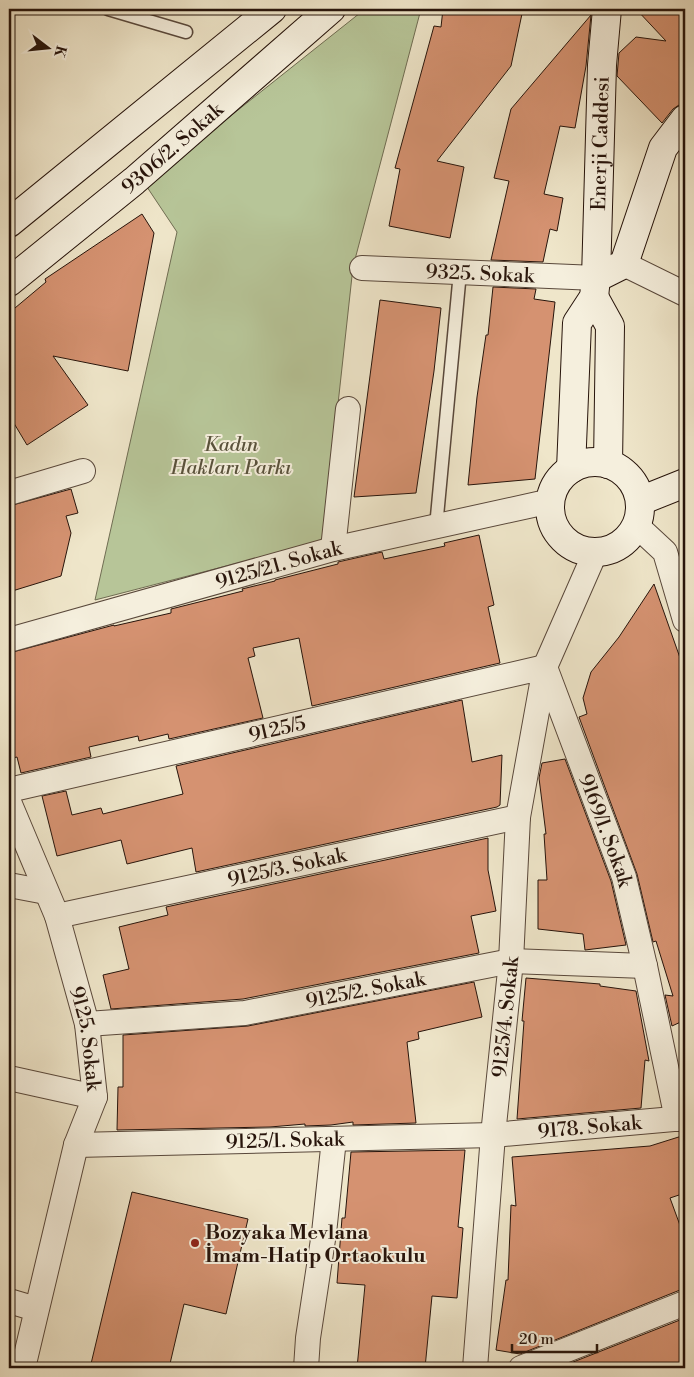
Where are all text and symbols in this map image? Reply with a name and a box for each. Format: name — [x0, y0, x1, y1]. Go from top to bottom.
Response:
north arrow — [22, 22, 72, 72]
text: K — [49, 43, 70, 60]
street label: Enerji Caddesi — [587, 75, 616, 211]
street label: 9306/2. Sokak — [117, 97, 230, 200]
street label: 9325. Sokak — [425, 260, 536, 289]
park label: Kadın Hakları Parkı — [170, 433, 292, 481]
street label: 9125/21. Sokak — [213, 536, 346, 595]
street label: 9125/5 — [246, 711, 308, 749]
street label: 9169/1. Sokak — [572, 771, 637, 891]
street label: 9125/3. Sokak — [225, 843, 350, 893]
street label: 9125/4. Sokak — [488, 954, 525, 1079]
street label: 9125/2. Sokak — [304, 967, 429, 1015]
street label: 9125. Sokak — [63, 984, 105, 1094]
street label: 9178. Sokak — [537, 1111, 644, 1145]
street label: 9125/1. Sokak — [225, 1128, 346, 1155]
place label: Bozyaka Mevlana İmam-Hatip Ortaokulu — [205, 1221, 426, 1269]
marker: Bozyaka Mevlana İmam-Hatip Ortaokulu — [189, 1237, 201, 1249]
scale bar — [512, 1322, 596, 1354]
text: 20 m — [519, 1330, 554, 1349]

